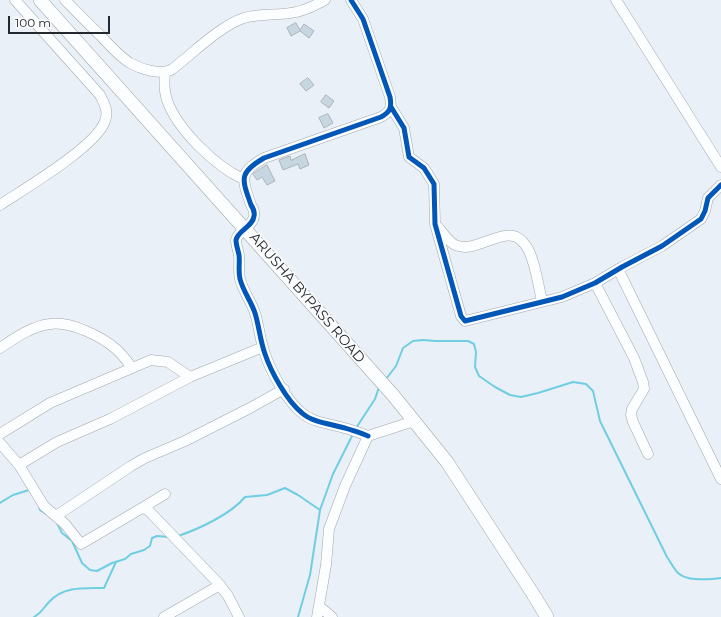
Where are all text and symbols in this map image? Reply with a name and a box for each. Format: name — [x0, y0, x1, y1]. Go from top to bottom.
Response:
scale bar — [10, 8, 112, 34]
text: 100 m — [15, 15, 51, 30]
street label: ARUSHA BYPASS ROAD — [246, 229, 368, 367]

